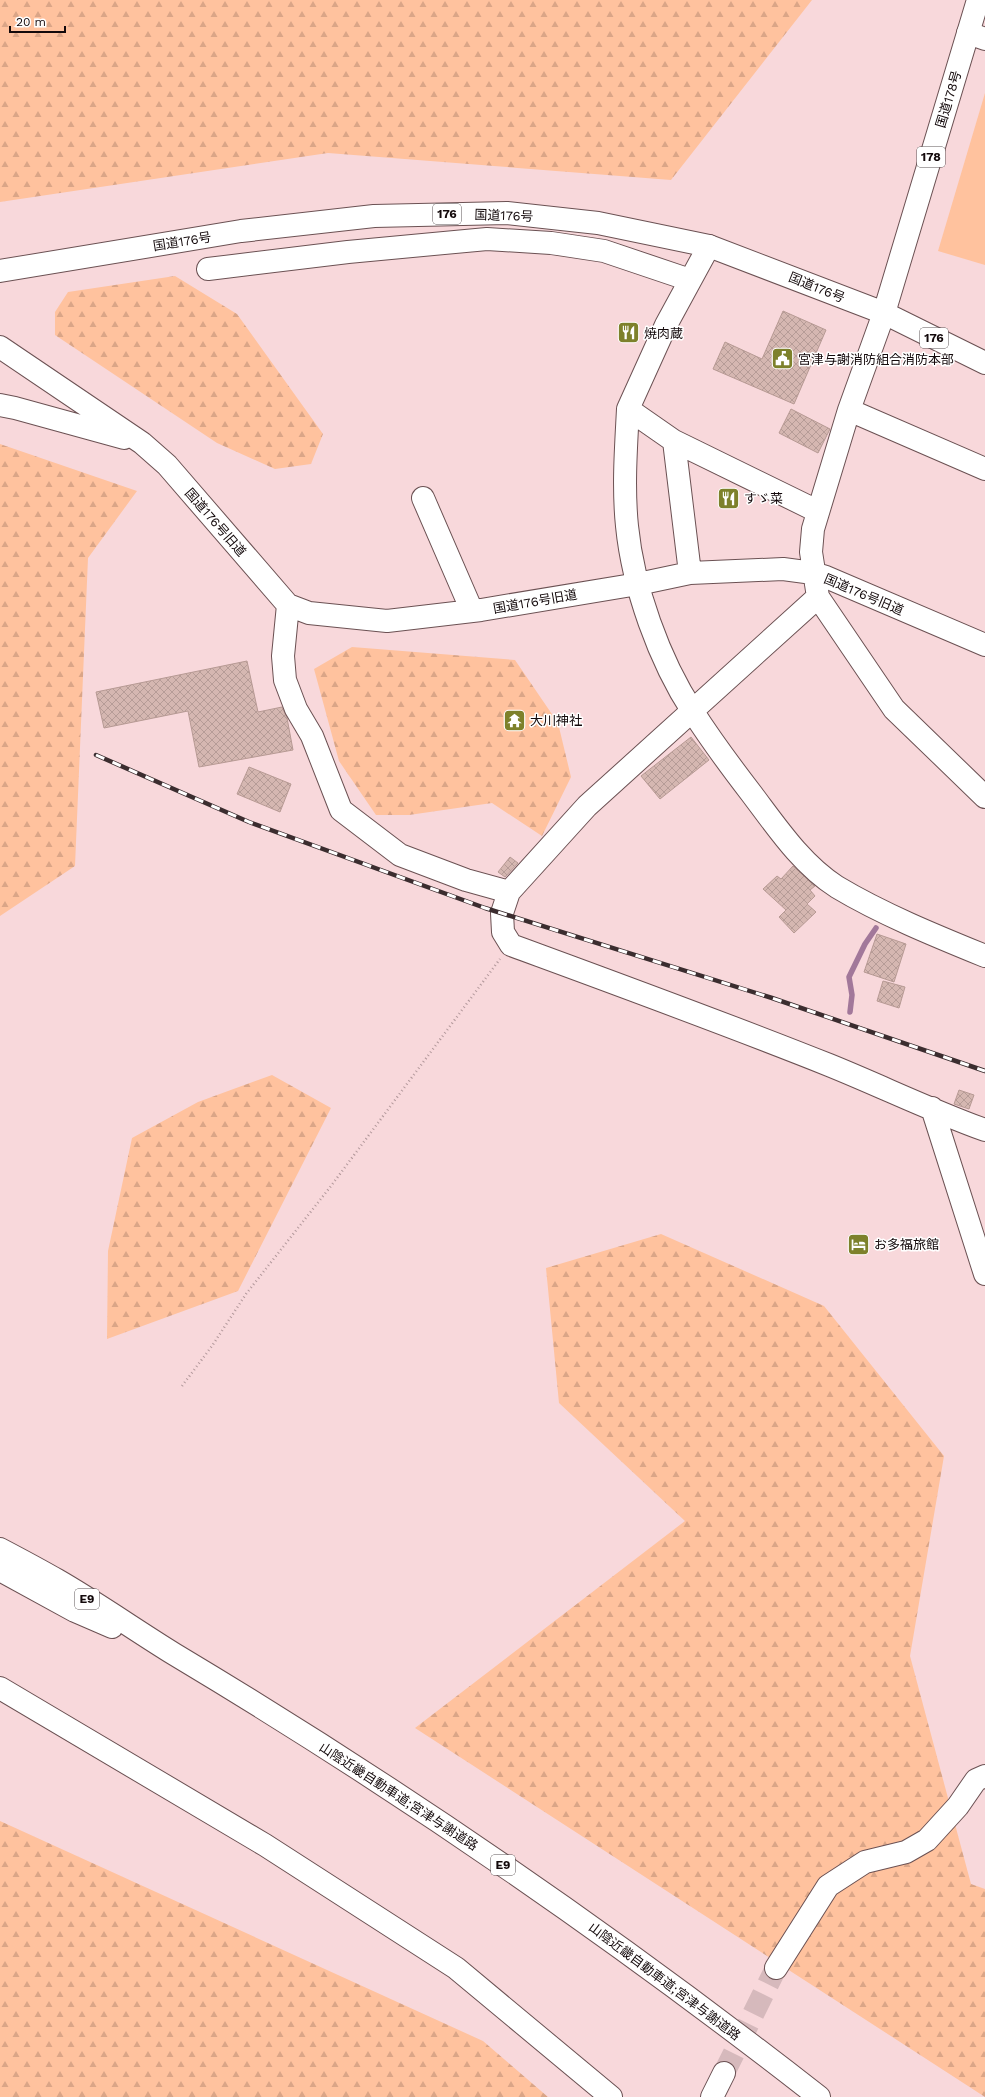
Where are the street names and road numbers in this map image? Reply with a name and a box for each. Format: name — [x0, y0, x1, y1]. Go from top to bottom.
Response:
street label: 国道178号 — [933, 69, 964, 130]
road number: 178 — [917, 147, 945, 167]
road number: 176 — [433, 204, 461, 224]
street label: 国道176号 — [474, 207, 534, 224]
street label: 国道176号 — [152, 229, 212, 254]
street label: 国道176号 — [787, 269, 847, 305]
road number: 176 — [920, 328, 948, 348]
street label: 国道176号旧道 — [182, 485, 249, 559]
street label: 国道176号旧道 — [822, 571, 906, 618]
street label: 国道176号旧道 — [492, 587, 578, 616]
road number: E9 — [75, 1589, 99, 1609]
street label: 山陰近畿自動車道;宮津与謝道路 — [317, 1740, 481, 1853]
road number: E9 — [491, 1855, 515, 1875]
street label: 山陰近畿自動車道;宮津与謝道路 — [586, 1919, 743, 2043]

